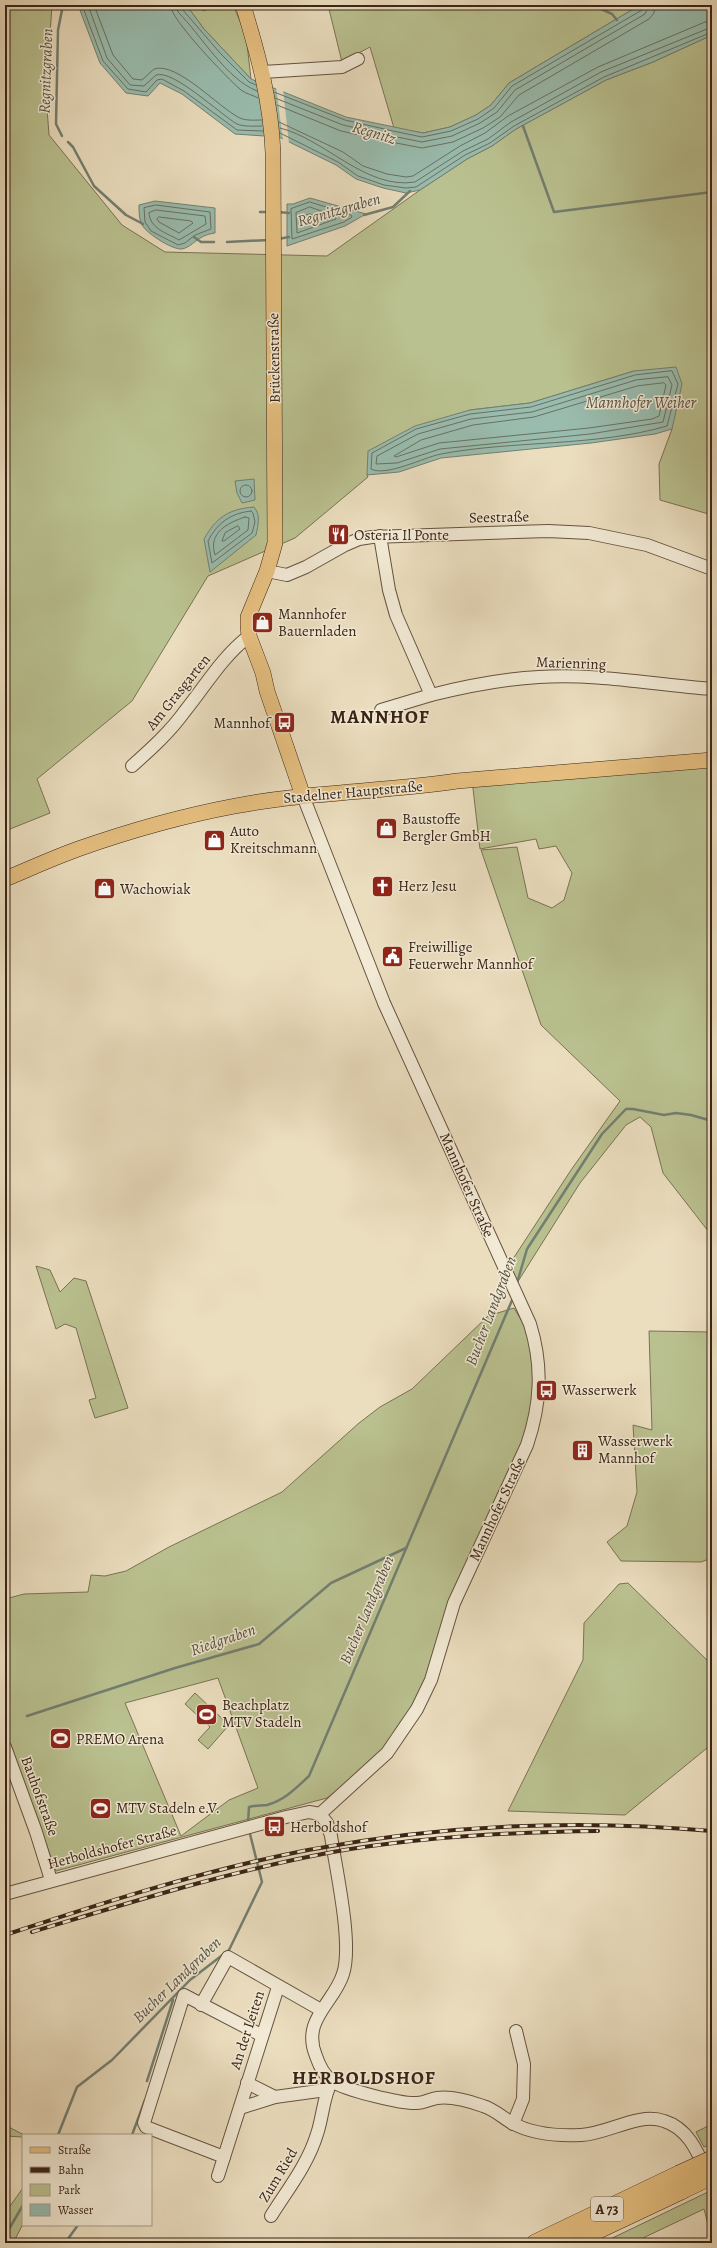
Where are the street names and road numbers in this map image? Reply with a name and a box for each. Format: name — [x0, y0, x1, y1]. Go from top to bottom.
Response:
street label: Brückenstraße — [263, 312, 285, 403]
street label: Seestraße — [469, 506, 530, 528]
street label: Am Grasgarten — [141, 650, 215, 735]
street label: Marienring — [536, 652, 607, 674]
street label: Stadelner Hauptstraße — [282, 776, 424, 808]
street label: Mannhofer Straße — [435, 1129, 499, 1241]
street label: Mannhofer Straße — [464, 1453, 530, 1564]
street label: Bauhofstraße — [16, 1753, 64, 1839]
street label: Herboldshofer Straße — [45, 1820, 179, 1874]
street label: An der Leiten — [225, 1988, 269, 2073]
street label: Zum Ried — [254, 2143, 302, 2206]
road number: A 73 — [591, 2197, 623, 2221]

